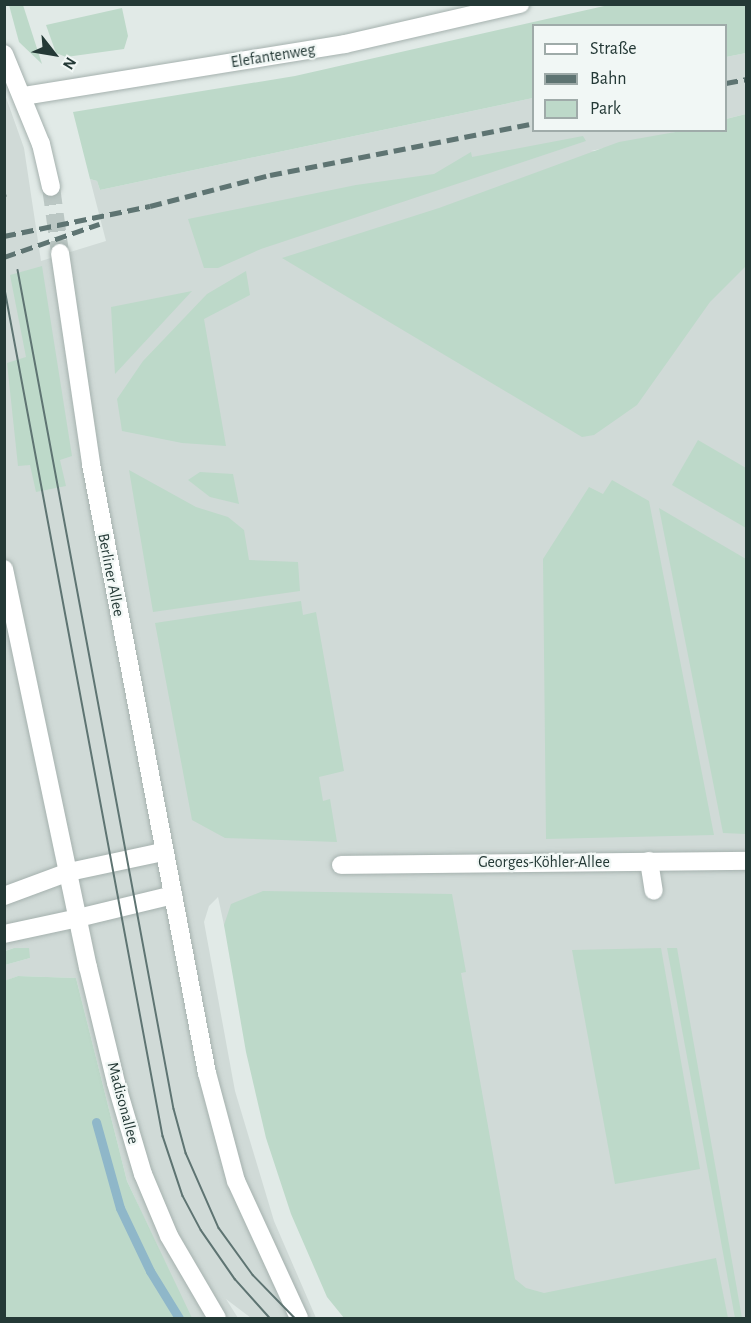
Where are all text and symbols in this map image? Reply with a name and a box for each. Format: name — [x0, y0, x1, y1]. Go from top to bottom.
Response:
north arrow — [24, 24, 84, 84]
legend — [532, 24, 727, 132]
street label: Elefantenweg — [230, 40, 316, 72]
text: Straße — [590, 40, 636, 58]
text: N — [60, 54, 79, 72]
text: Bahn — [590, 70, 626, 88]
text: Park — [590, 100, 621, 118]
street label: Berliner Allee — [94, 532, 128, 618]
street label: Georges-Köhler-Allee — [478, 852, 610, 872]
street label: Madisonallee — [103, 1060, 143, 1146]

